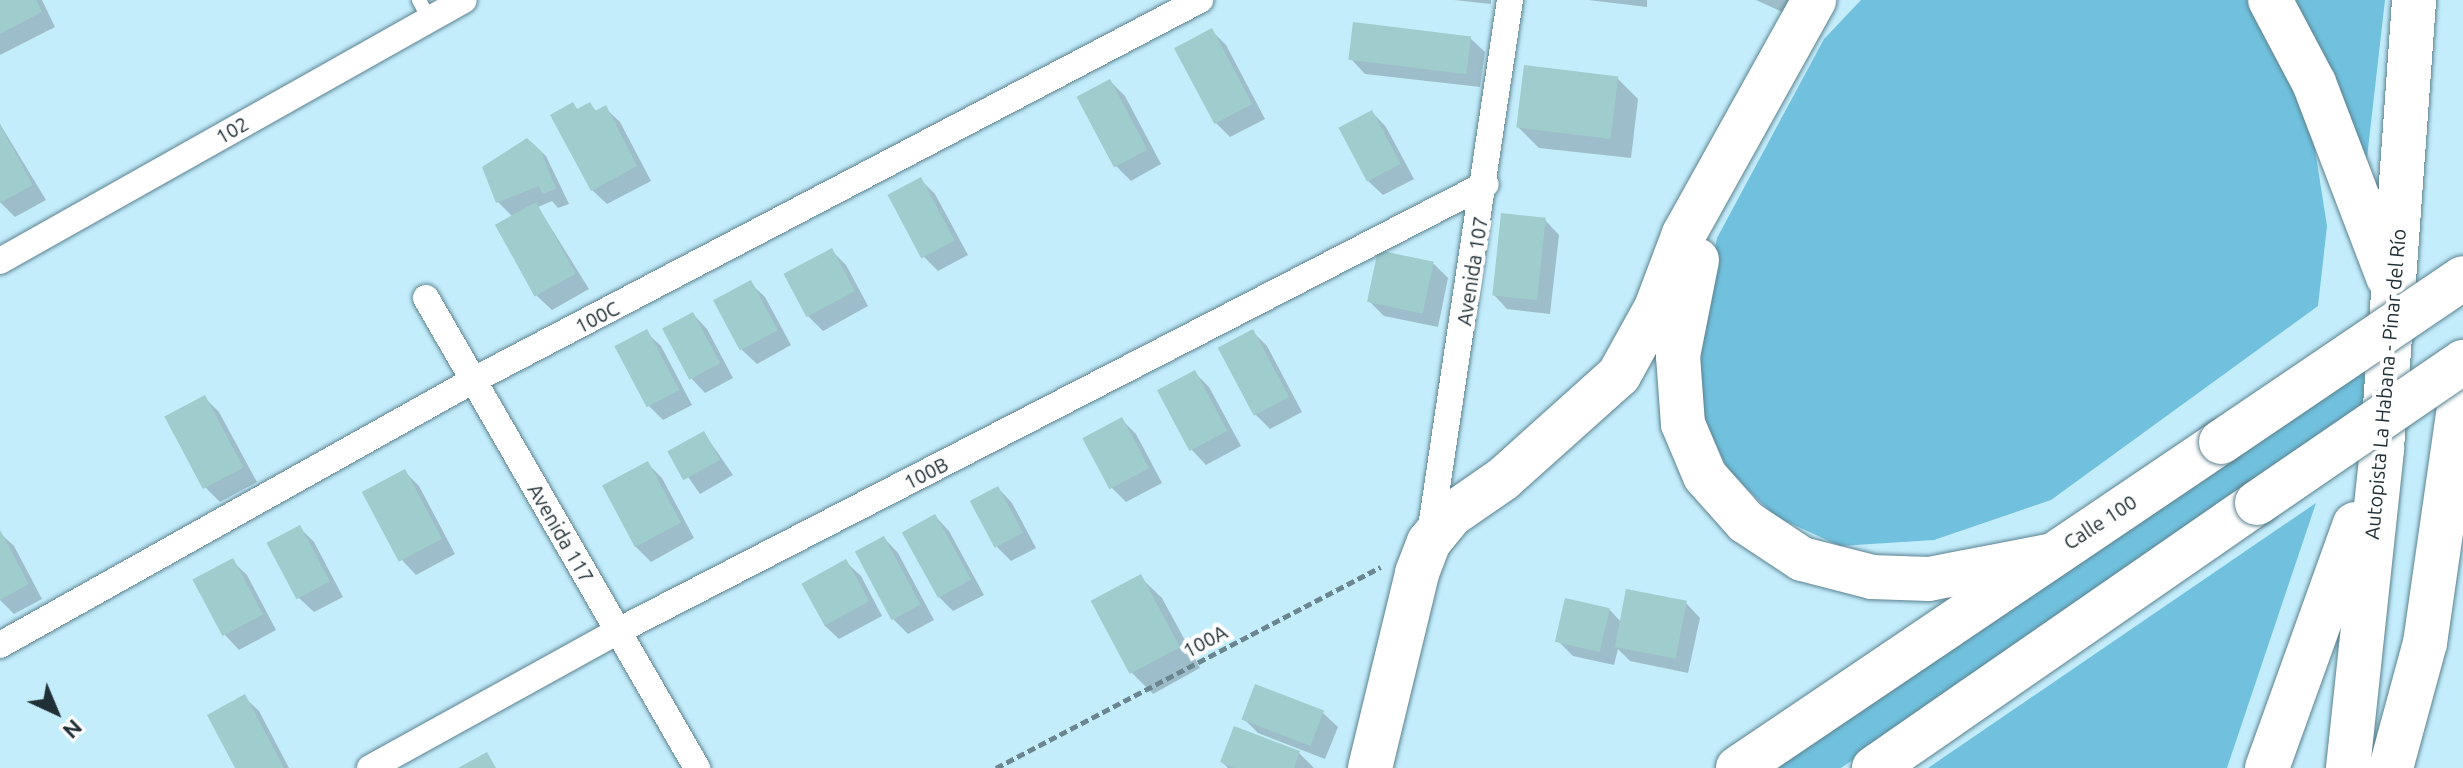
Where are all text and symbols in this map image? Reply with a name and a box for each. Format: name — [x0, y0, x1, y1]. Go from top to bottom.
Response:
street label: 102 — [211, 111, 253, 149]
street label: Avenida 107 — [1452, 215, 1492, 327]
street label: Autopista La Habana - Pinar del Río — [2359, 228, 2411, 540]
street label: 100C — [571, 296, 623, 338]
street label: 100B — [900, 452, 952, 494]
street label: Avenida 117 — [523, 479, 599, 587]
street label: Calle 100 — [2059, 489, 2141, 555]
street label: 100A — [1179, 619, 1231, 663]
north arrow — [16, 672, 96, 752]
text: N — [58, 715, 88, 744]

